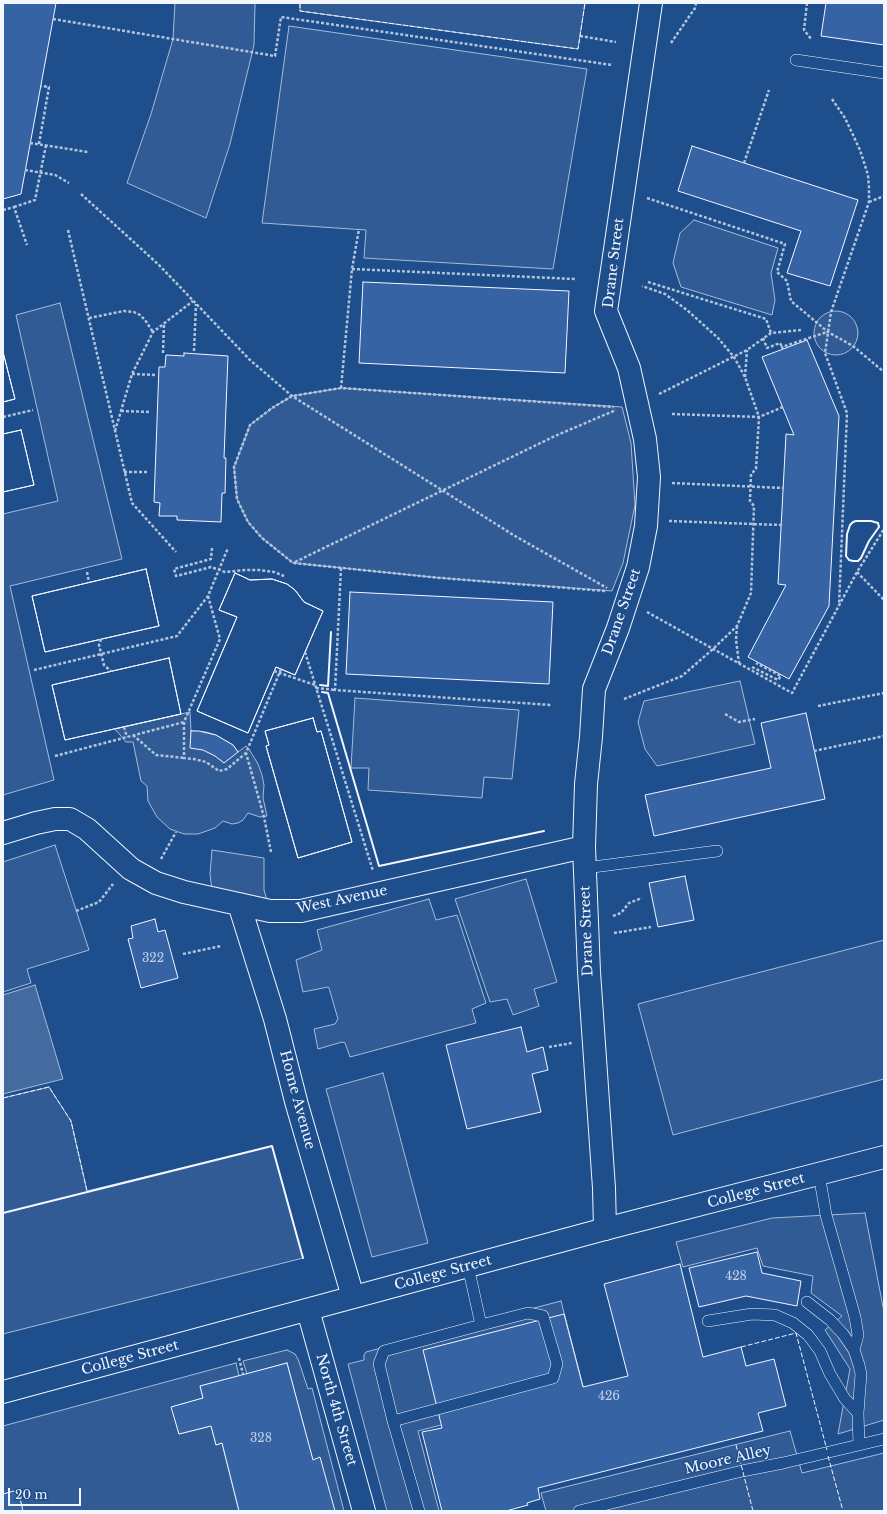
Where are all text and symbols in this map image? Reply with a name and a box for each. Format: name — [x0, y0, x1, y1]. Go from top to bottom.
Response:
street label: Drane Street — [600, 217, 628, 309]
street label: Drane Street — [599, 566, 645, 658]
street label: West Avenue — [295, 882, 389, 918]
street label: Drane Street — [577, 885, 597, 977]
house number: 322 — [142, 952, 164, 966]
street label: Home Avenue — [276, 1049, 318, 1151]
street label: College Street — [706, 1170, 806, 1212]
street label: College Street — [393, 1252, 493, 1294]
house number: 428 — [725, 1270, 747, 1284]
street label: College Street — [80, 1337, 180, 1379]
street label: North 4th Street — [312, 1352, 360, 1468]
house number: 426 — [598, 1390, 620, 1404]
house number: 328 — [250, 1432, 272, 1446]
street label: Moore Alley — [683, 1442, 773, 1478]
scale bar — [10, 1480, 83, 1506]
text: 20 m — [15, 1487, 47, 1502]

